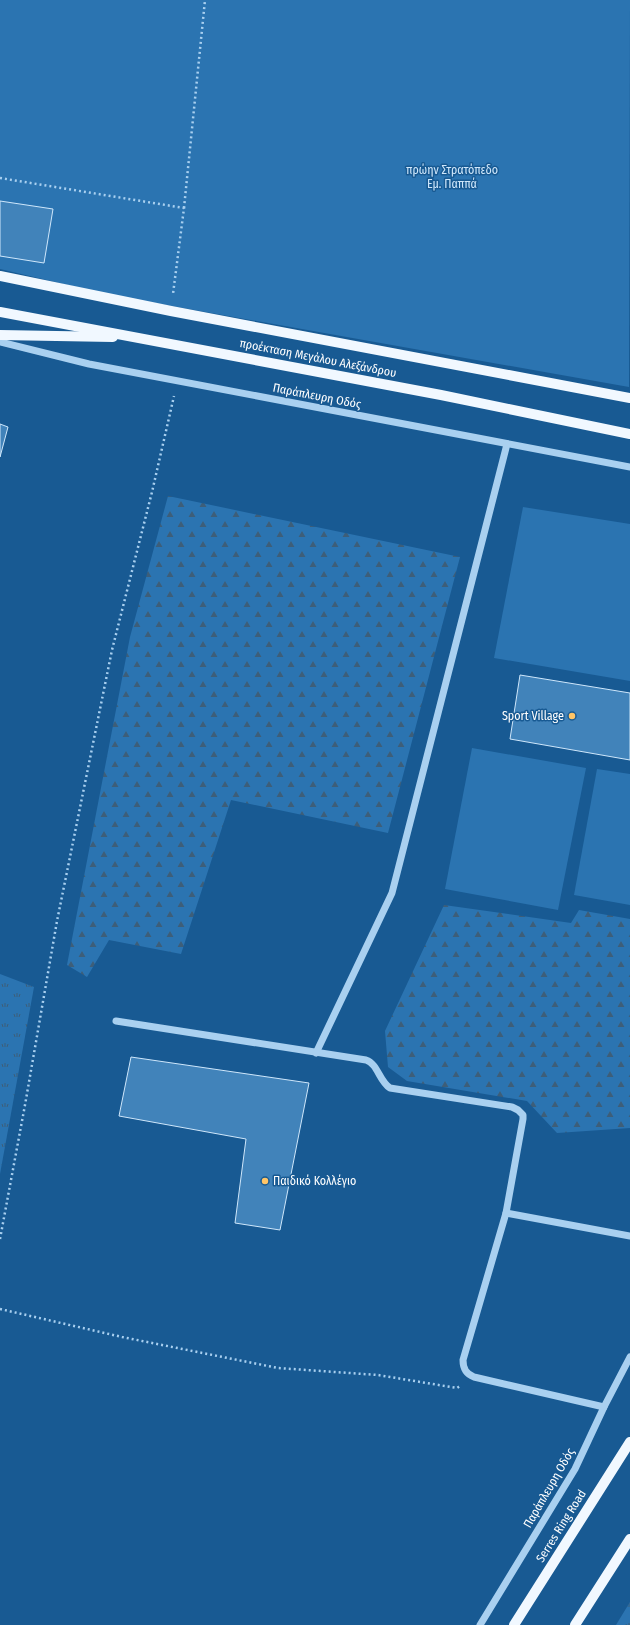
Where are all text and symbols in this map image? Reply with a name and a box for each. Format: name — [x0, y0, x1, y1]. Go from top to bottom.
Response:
park label: πρώην Στρατόπεδο Εμ. Παππά — [406, 163, 498, 191]
street label: προέκταση Μεγάλου Αλεξάνδρου — [238, 336, 398, 380]
street label: Παράπλευρη Οδός — [272, 381, 362, 411]
place label: Sport Village — [502, 709, 564, 723]
marker: Sport Village — [567, 711, 577, 721]
place label: Παιδικό Κολλέγιο — [273, 1174, 356, 1188]
marker: Παιδικό Κολλέγιο — [260, 1176, 270, 1186]
street label: Παράπλευρη Οδός — [521, 1446, 577, 1530]
street label: Serres Ring Road — [533, 1487, 589, 1565]

